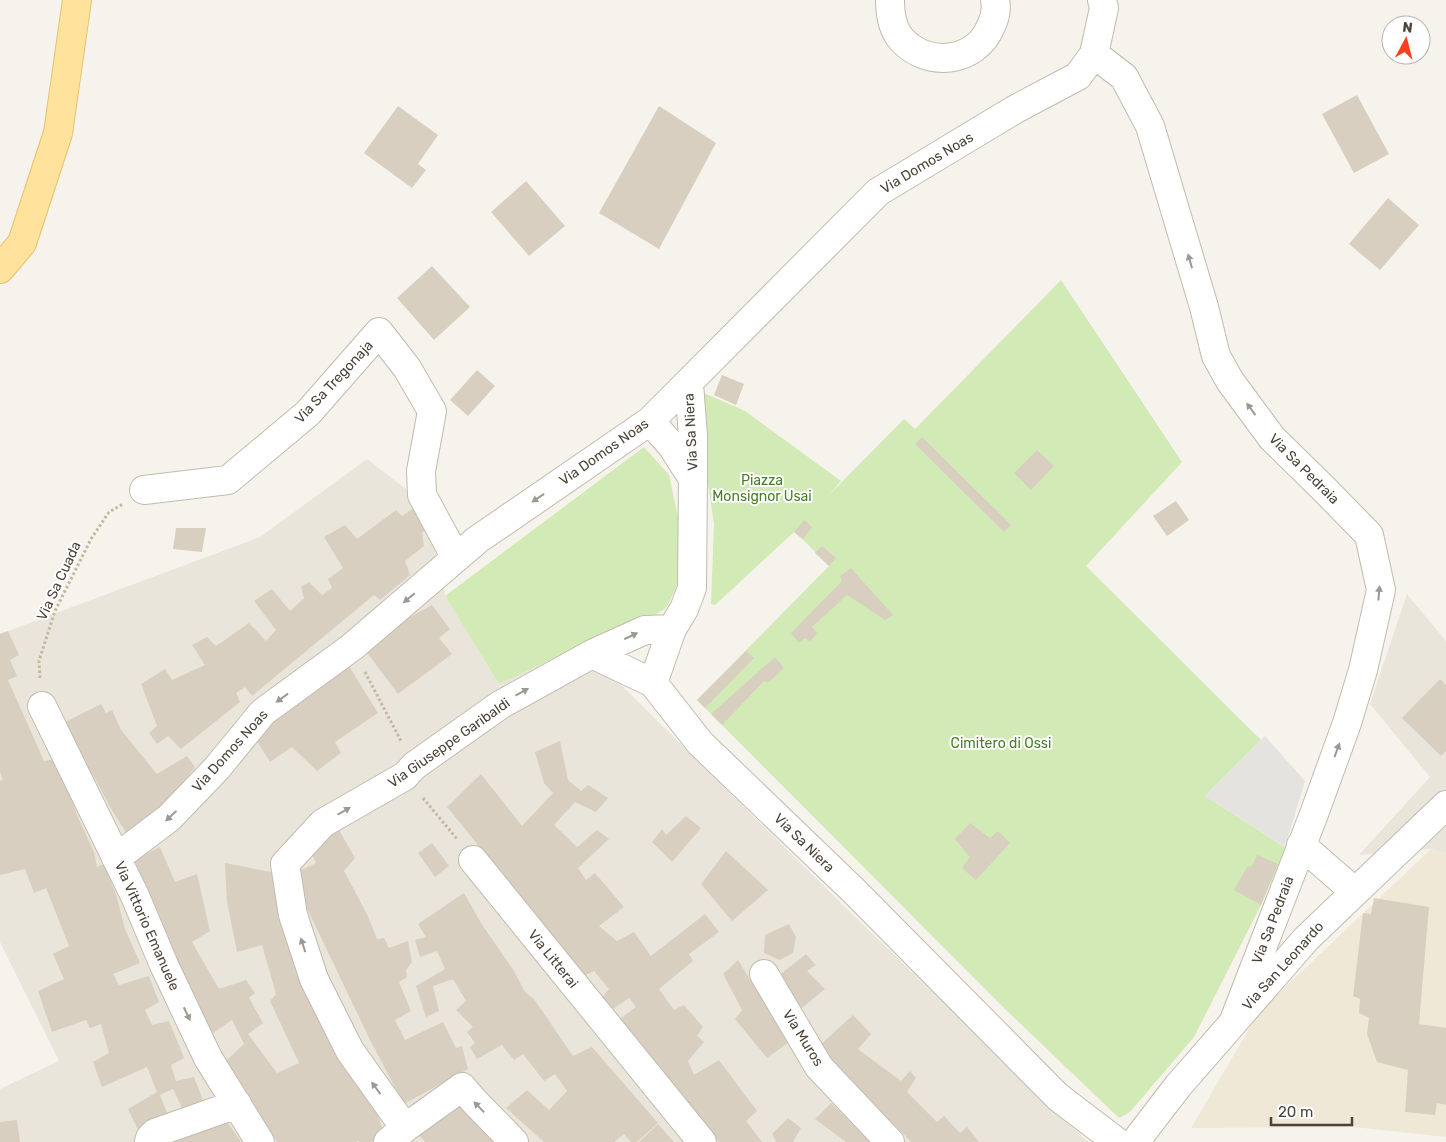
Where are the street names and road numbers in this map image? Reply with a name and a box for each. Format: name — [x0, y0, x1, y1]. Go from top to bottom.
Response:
street label: Via Domos Noas — [878, 129, 976, 197]
street label: Via Sa Tregonaja — [291, 337, 377, 427]
street label: Via Sa Niera — [680, 393, 702, 471]
street label: Via Domos Noas — [556, 415, 652, 489]
street label: Via Sa Pedraia — [1265, 430, 1343, 508]
street label: Via Sa Cuada — [33, 539, 85, 623]
street label: Via Giuseppe Garibaldi — [385, 694, 513, 792]
street label: Via Domos Noas — [189, 706, 271, 796]
street label: Via Sa Niera — [770, 810, 838, 876]
street label: Via Vittorio Emanuele — [111, 859, 183, 993]
street label: Via Sa Pedraia — [1248, 874, 1298, 966]
street label: Via San Leonardo — [1239, 918, 1327, 1014]
street label: Via Litterai — [524, 926, 582, 992]
street label: Via Muros — [779, 1007, 827, 1069]

